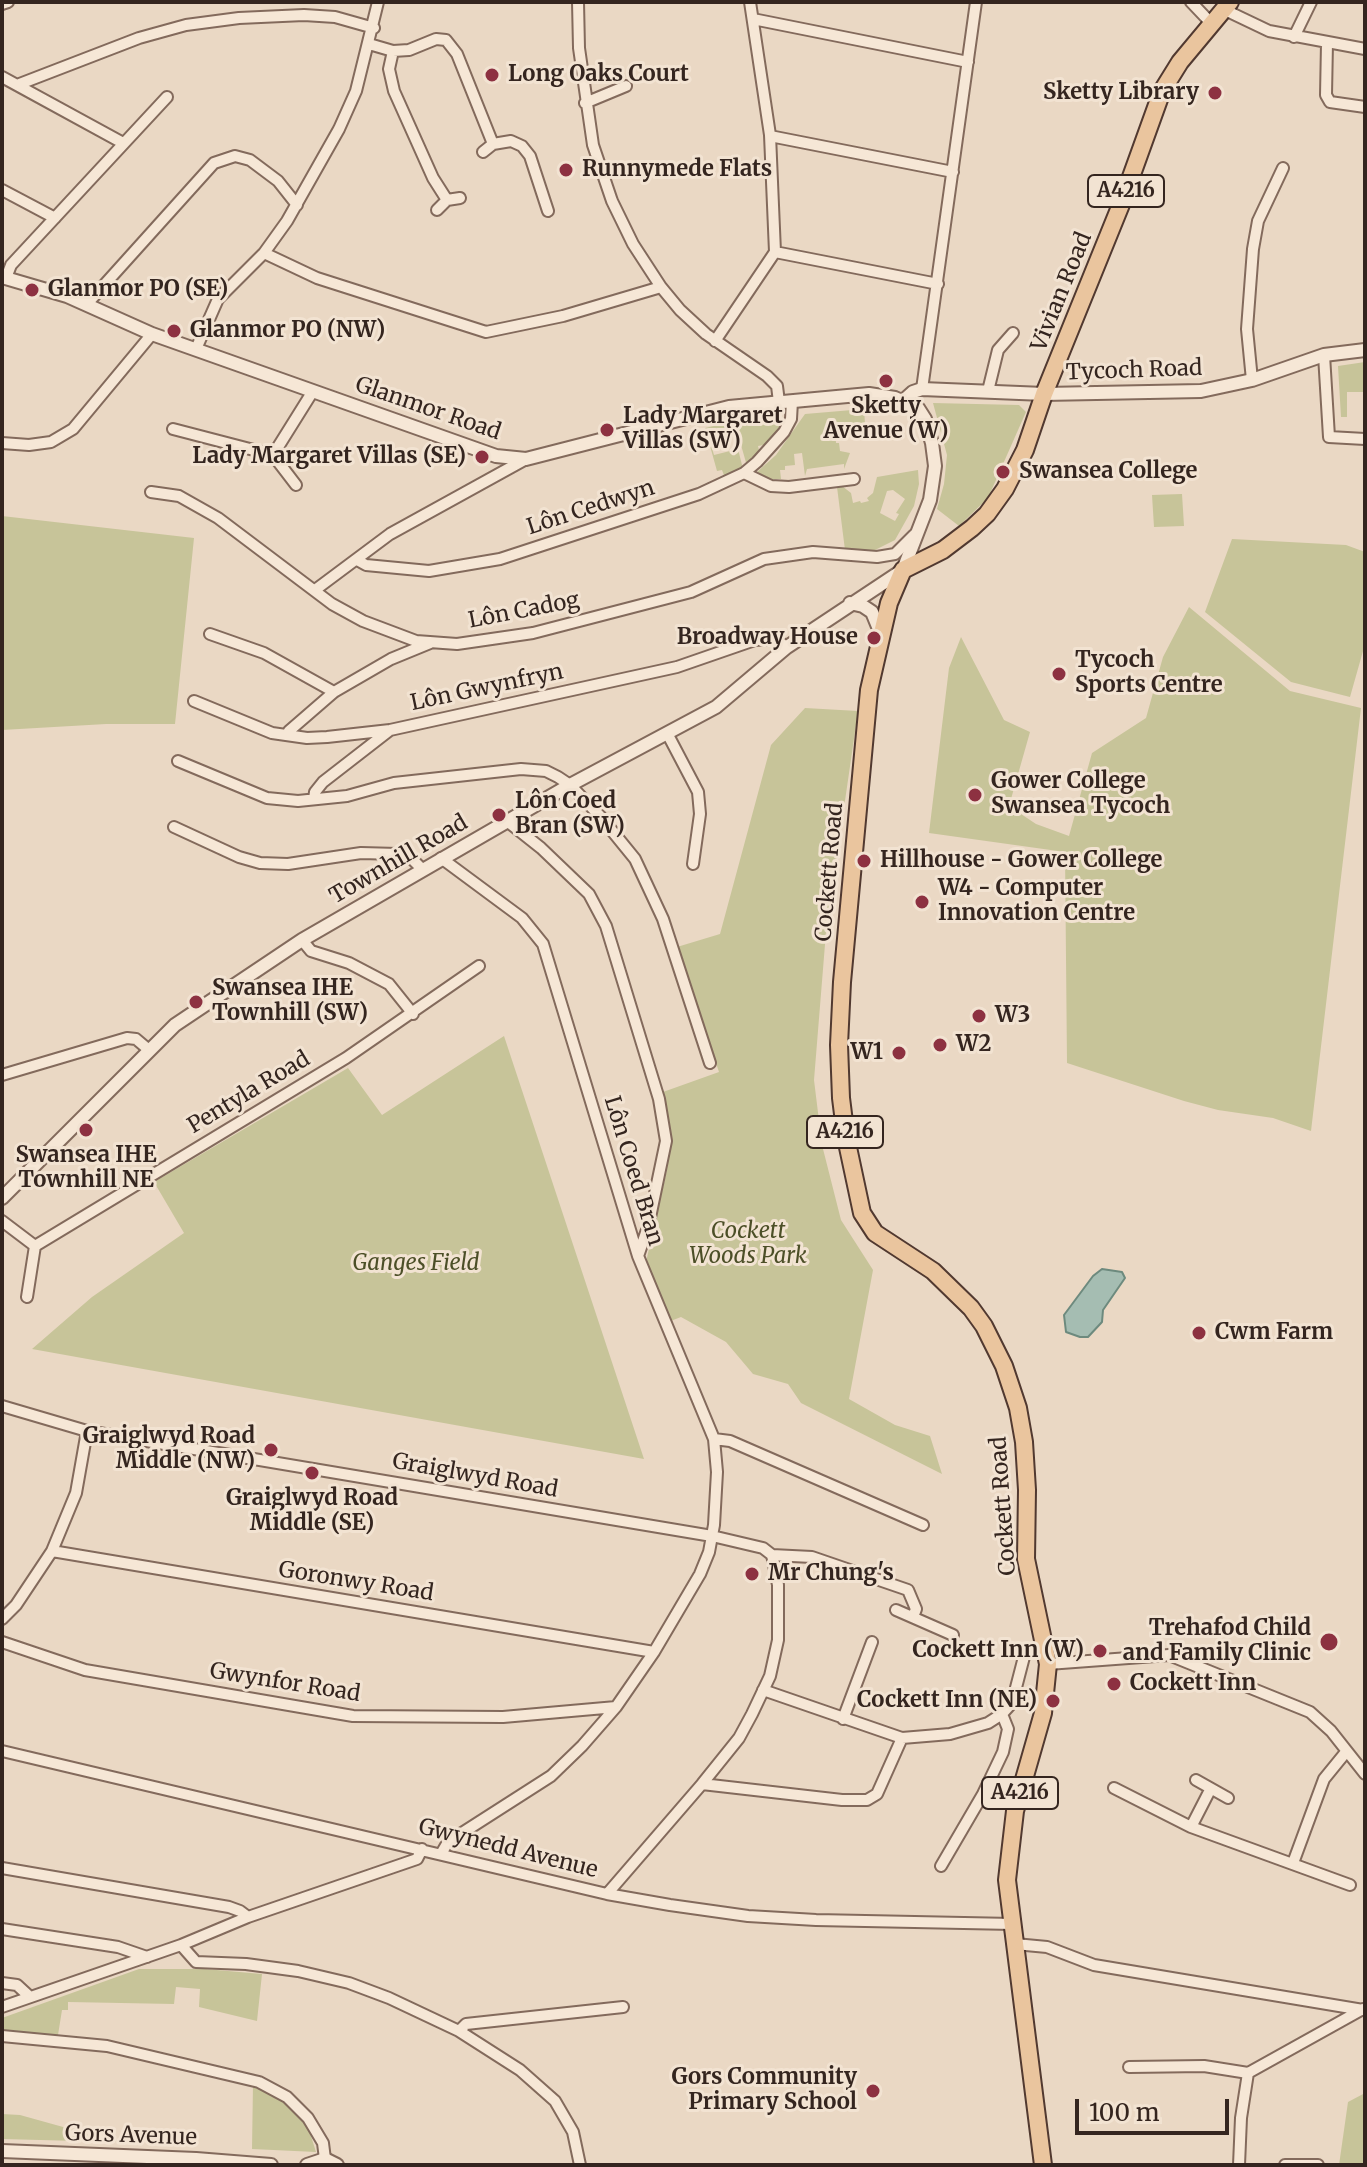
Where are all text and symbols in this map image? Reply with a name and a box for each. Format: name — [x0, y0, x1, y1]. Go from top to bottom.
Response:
place label: Long Oaks Court — [508, 62, 689, 88]
marker: Long Oaks Court — [483, 66, 501, 84]
place label: Sketty Library — [1043, 80, 1199, 106]
marker: Sketty Library — [1206, 84, 1224, 102]
place label: Runnymede Flats — [582, 157, 772, 183]
marker: Runnymede Flats — [557, 161, 575, 179]
road number: A4216 — [1088, 175, 1164, 207]
street label: Vivian Road — [1026, 229, 1098, 355]
place label: Glanmor PO (SE) — [48, 277, 228, 303]
marker: Glanmor PO (SE) — [23, 281, 41, 299]
place label: Glanmor PO (NW) — [190, 318, 385, 344]
marker: Glanmor PO (NW) — [165, 322, 183, 340]
street label: Tycoch Road — [1065, 355, 1203, 387]
street label: Glanmor Road — [352, 372, 504, 446]
marker: Sketty Avenue (W) — [877, 372, 895, 390]
place label: Sketty Avenue (W) — [824, 394, 948, 446]
place label: Lady Margaret Villas (SW) — [623, 404, 783, 456]
marker: Lady Margaret Villas (SW) — [598, 421, 616, 439]
place label: Lady Margaret Villas (SE) — [192, 444, 466, 470]
marker: Lady Margaret Villas (SE) — [473, 448, 491, 466]
place label: Swansea College — [1019, 459, 1198, 485]
marker: Swansea College — [994, 463, 1012, 481]
street label: Lôn Cedwyn — [524, 475, 658, 541]
street label: Lôn Cadog — [466, 587, 582, 635]
place label: Broadway House — [677, 625, 858, 651]
marker: Broadway House — [865, 629, 883, 647]
place label: Tycoch Sports Centre — [1075, 648, 1223, 700]
street label: Lôn Gwynfryn — [408, 659, 566, 717]
marker: Tycoch Sports Centre — [1050, 665, 1068, 683]
place label: Gower College Swansea Tycoch — [991, 769, 1170, 820]
marker: Gower College Swansea Tycoch — [966, 786, 984, 804]
place label: Lôn Coed Bran (SW) — [515, 789, 625, 840]
street label: Cockett Road — [811, 801, 849, 943]
marker: Lôn Coed Bran (SW) — [490, 806, 508, 824]
street label: Townhill Road — [325, 810, 473, 910]
place label: Hillhouse - Gower College — [880, 848, 1162, 874]
marker: Hillhouse - Gower College — [855, 852, 873, 870]
place label: W4 - Computer Innovation Centre — [938, 876, 1135, 928]
marker: W4 - Computer Innovation Centre — [913, 893, 931, 911]
place label: Swansea IHE Townhill (SW) — [212, 976, 368, 1028]
marker: Swansea IHE Townhill (SW) — [187, 993, 205, 1011]
place label: W3 — [995, 1003, 1030, 1029]
marker: W3 — [970, 1007, 988, 1025]
place label: W2 — [956, 1032, 991, 1058]
marker: W2 — [931, 1036, 949, 1054]
place label: W1 — [850, 1040, 883, 1066]
marker: W1 — [890, 1044, 908, 1062]
street label: Pentyla Road — [183, 1046, 315, 1140]
street label: Lôn Coed Bran — [598, 1093, 668, 1249]
road number: A4216 — [807, 1116, 883, 1148]
marker: Swansea IHE Townhill NE — [77, 1121, 95, 1139]
place label: Swansea IHE Townhill NE — [16, 1143, 156, 1194]
park label: Cockett Woods Park — [689, 1219, 807, 1270]
park label: Ganges Field — [353, 1251, 479, 1277]
place label: Cwm Farm — [1215, 1320, 1333, 1346]
marker: Cwm Farm — [1190, 1324, 1208, 1342]
place label: Graiglwyd Road Middle (NW) — [83, 1424, 255, 1476]
street label: Cockett Road — [986, 1436, 1022, 1576]
marker: Graiglwyd Road Middle (NW) — [262, 1441, 280, 1459]
street label: Graiglwyd Road — [390, 1448, 560, 1504]
marker: Graiglwyd Road Middle (SE) — [303, 1464, 321, 1482]
place label: Graiglwyd Road Middle (SE) — [226, 1486, 398, 1538]
street label: Goronwy Road — [277, 1557, 435, 1607]
place label: Mr Chung's — [768, 1561, 894, 1587]
marker: Mr Chung's — [743, 1565, 761, 1583]
place label: Trehafod Child and Family Clinic — [1123, 1616, 1311, 1668]
marker: Trehafod Child and Family Clinic — [1318, 1631, 1340, 1653]
place label: Cockett Inn (W) — [912, 1638, 1084, 1664]
marker: Cockett Inn (W) — [1091, 1642, 1109, 1660]
street label: Gwynfor Road — [208, 1658, 362, 1708]
place label: Cockett Inn — [1130, 1671, 1256, 1697]
marker: Cockett Inn — [1105, 1675, 1123, 1693]
place label: Cockett Inn (NE) — [857, 1688, 1037, 1714]
marker: Cockett Inn (NE) — [1044, 1692, 1062, 1710]
road number: A4216 — [982, 1777, 1058, 1809]
street label: Gwynedd Avenue — [416, 1814, 600, 1884]
place label: Gors Community Primary School — [671, 2065, 857, 2116]
marker: Gors Community Primary School — [864, 2082, 882, 2100]
scale bar — [1079, 2083, 1233, 2133]
text: 100 m — [1089, 2097, 1159, 2128]
street label: Gors Avenue — [65, 2121, 197, 2151]

